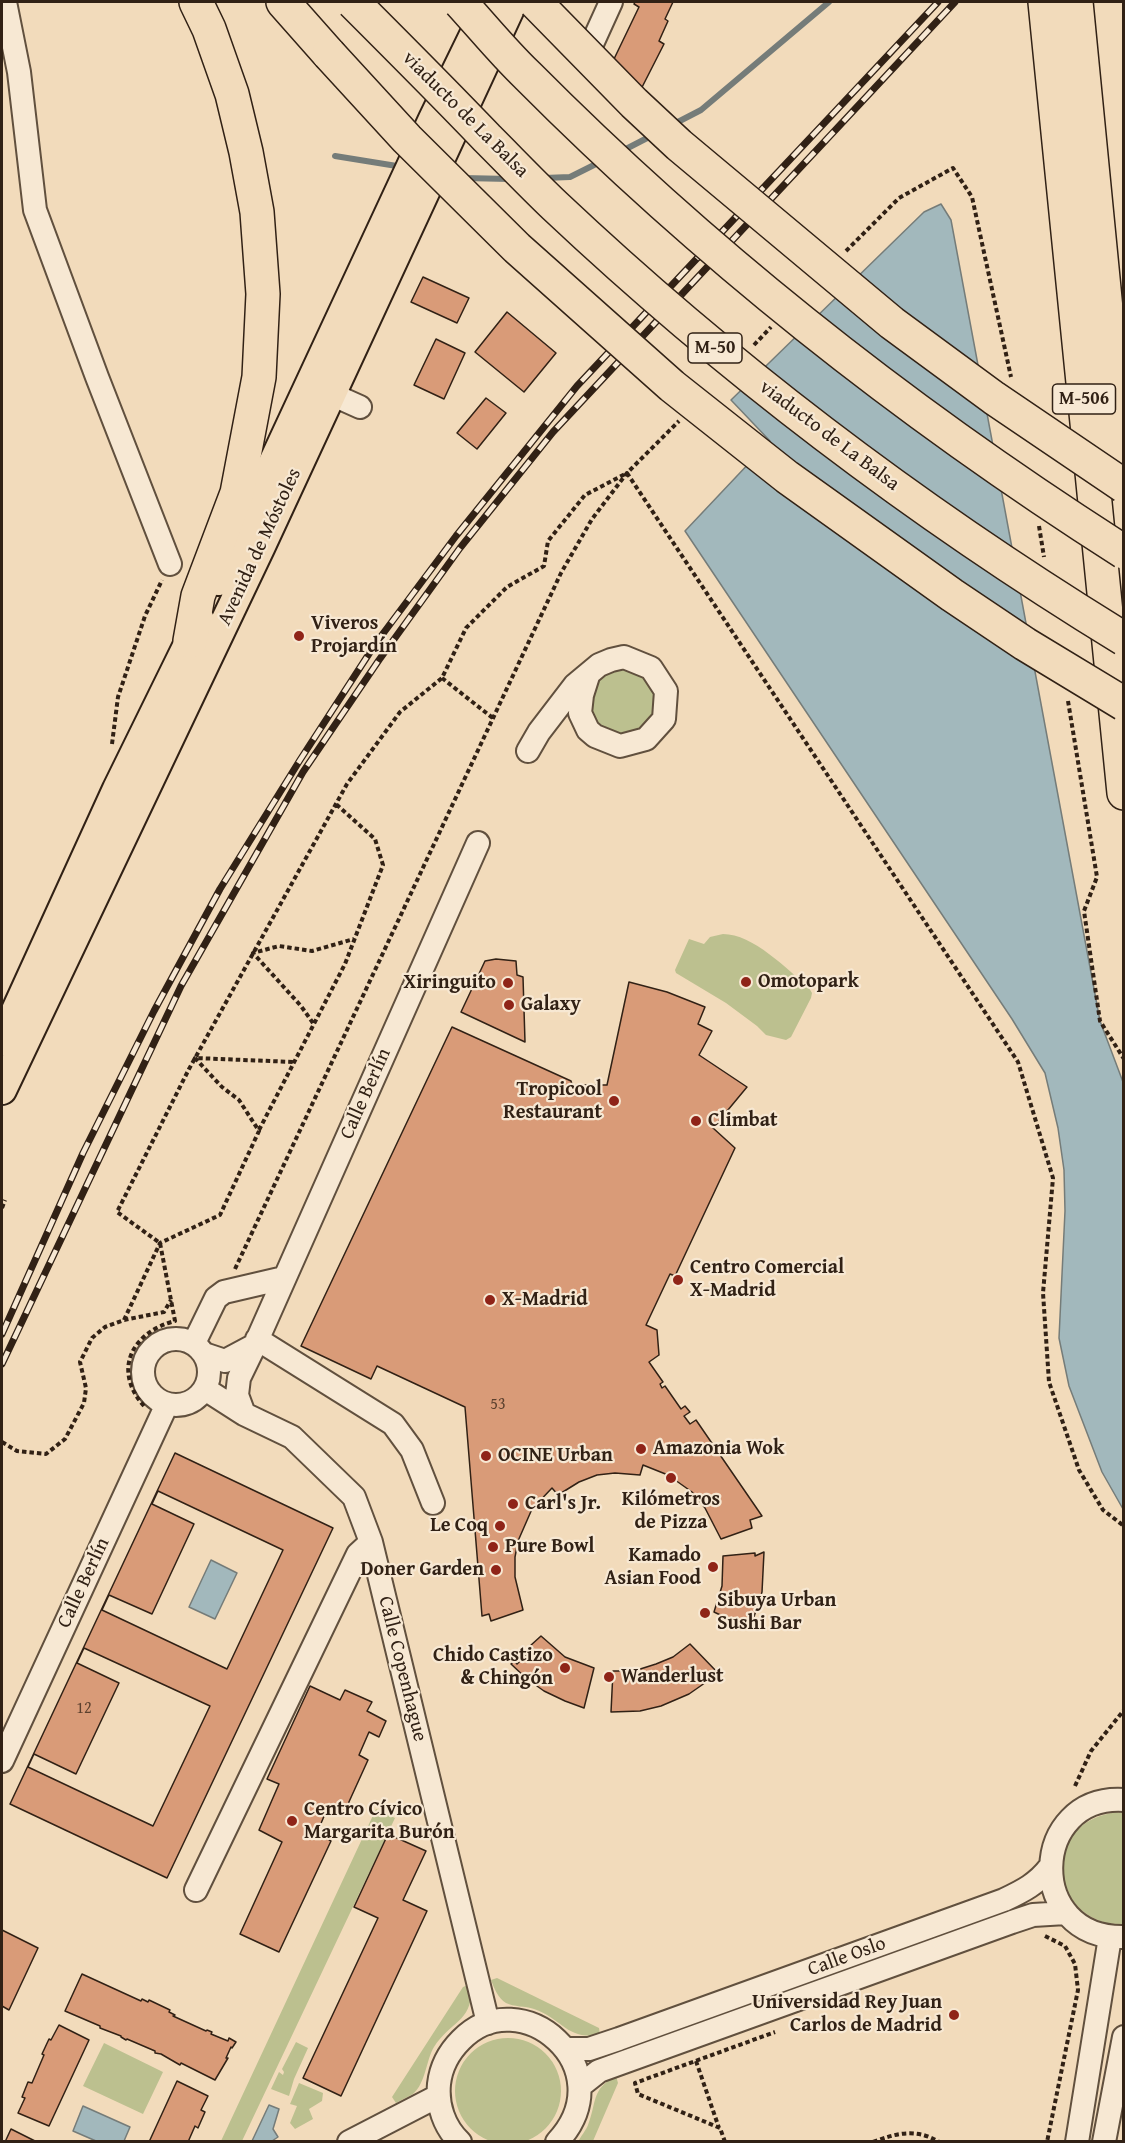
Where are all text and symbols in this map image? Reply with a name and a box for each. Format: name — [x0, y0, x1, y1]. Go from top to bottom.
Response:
street label: viaducto de La Balsa — [397, 47, 533, 183]
road number: M-50 — [688, 333, 742, 363]
street label: viaducto de La Balsa — [754, 376, 904, 496]
road number: M-506 — [1052, 384, 1116, 414]
street label: Avenida de Móstoles — [213, 465, 307, 629]
place label: Viveros Projardín — [311, 612, 397, 659]
marker: Viveros Projardín — [292, 629, 306, 643]
place label: Omotopark — [758, 970, 859, 994]
place label: Xiringuito — [403, 971, 496, 995]
marker: Omotopark — [739, 975, 753, 989]
marker: Xiringuito — [501, 976, 515, 990]
place label: Galaxy — [521, 993, 581, 1017]
marker: Galaxy — [502, 998, 516, 1012]
street label: Calle Berlín — [335, 1045, 397, 1143]
place label: Tropicool Restaurant — [503, 1078, 602, 1125]
marker: Tropicool Restaurant — [607, 1094, 621, 1108]
place label: Climbat — [708, 1109, 778, 1133]
marker: Climbat — [689, 1114, 703, 1128]
place label: Centro Comercial X-Madrid — [690, 1256, 844, 1303]
marker: Centro Comercial X-Madrid — [671, 1273, 685, 1287]
place label: X-Madrid — [502, 1288, 588, 1312]
marker: X-Madrid — [483, 1293, 497, 1307]
house number: 53 — [490, 1395, 506, 1415]
place label: Amazonia Wok — [653, 1437, 784, 1461]
marker: Amazonia Wok — [634, 1442, 648, 1456]
place label: OCINE Urban — [498, 1444, 613, 1468]
marker: OCINE Urban — [479, 1449, 493, 1463]
marker: Kilómetros de Pizza — [664, 1471, 678, 1485]
place label: Kilómetros de Pizza — [622, 1488, 720, 1535]
place label: Carl's Jr. — [525, 1492, 601, 1516]
marker: Carl's Jr. — [506, 1497, 520, 1511]
place label: Le Coq — [430, 1514, 488, 1538]
marker: Le Coq — [493, 1519, 507, 1533]
street label: Calle Berlín — [53, 1534, 115, 1632]
place label: Pure Bowl — [505, 1535, 595, 1559]
marker: Pure Bowl — [486, 1540, 500, 1554]
place label: Kamado Asian Food — [605, 1544, 701, 1591]
place label: Doner Garden — [361, 1558, 484, 1582]
marker: Kamado Asian Food — [706, 1560, 720, 1574]
marker: Doner Garden — [489, 1563, 503, 1577]
place label: Sibuya Urban Sushi Bar — [717, 1589, 836, 1636]
street label: Calle Copenhague — [372, 1594, 432, 1744]
marker: Sibuya Urban Sushi Bar — [698, 1606, 712, 1620]
place label: Chido Castizo & Chingón — [433, 1644, 553, 1691]
marker: Chido Castizo & Chingón — [558, 1661, 572, 1675]
place label: Wanderlust — [621, 1665, 724, 1689]
marker: Wanderlust — [602, 1670, 616, 1684]
house number: 12 — [76, 1699, 92, 1719]
place label: Centro Cívico Margarita Burón — [304, 1798, 455, 1845]
marker: Centro Cívico Margarita Burón — [285, 1814, 299, 1828]
street label: Calle Oslo — [805, 1932, 889, 1982]
place label: Universidad Rey Juan Carlos de Madrid — [752, 1991, 942, 2038]
marker: Universidad Rey Juan Carlos de Madrid — [947, 2008, 961, 2022]

